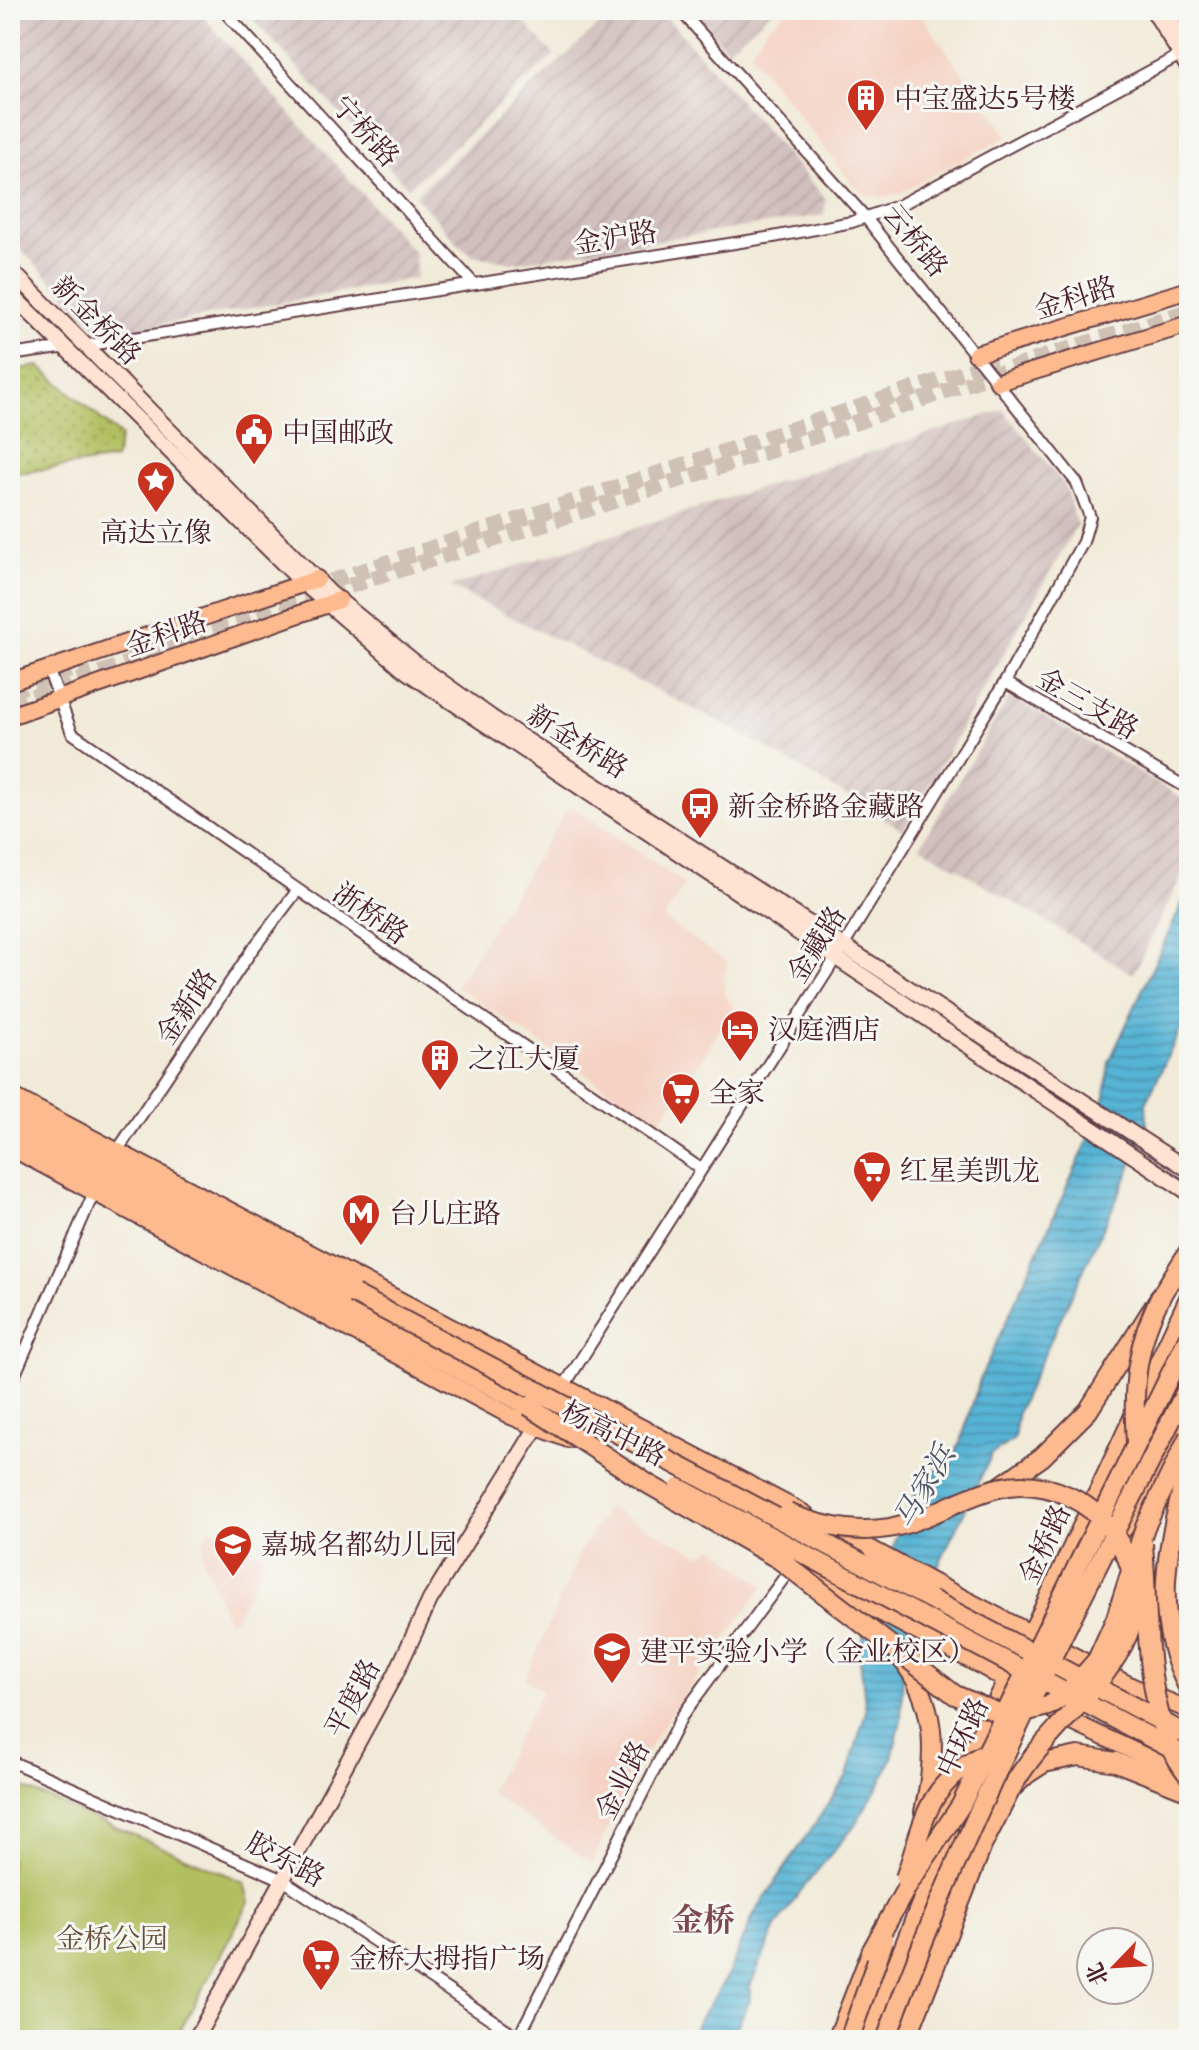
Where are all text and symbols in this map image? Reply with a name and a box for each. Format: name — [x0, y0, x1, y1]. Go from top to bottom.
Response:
building icon: 中宝盛达5号楼 — [845, 77, 887, 132]
place label: 中宝盛达5号楼 — [894, 77, 1075, 118]
street label: 宁桥路 — [323, 86, 410, 176]
street label: 云桥路 — [874, 194, 959, 285]
street label: 金沪路 — [570, 210, 660, 263]
street label: 金科路 — [1029, 265, 1121, 328]
street label: 新金桥路 — [43, 266, 151, 374]
public building icon: 中国邮政 — [233, 411, 275, 466]
place label: 中国邮政 — [282, 411, 394, 452]
place icon: 高达立像 — [135, 459, 177, 514]
place label: 高达立像 — [100, 511, 212, 552]
street label: 金科路 — [119, 599, 212, 666]
street label: 金三支路 — [1029, 657, 1147, 748]
street label: 新金桥路 — [520, 694, 637, 788]
bus stop icon: 新金桥路金藏路 — [679, 785, 721, 840]
place label: 新金桥路金藏路 — [728, 785, 924, 826]
street label: 浙桥路 — [325, 872, 417, 953]
street label: 金藏路 — [776, 897, 855, 990]
street label: 金新路 — [145, 959, 226, 1052]
hotel icon: 汉庭酒店 — [719, 1008, 761, 1063]
place label: 汉庭酒店 — [768, 1008, 880, 1049]
building icon: 之江大厦 — [419, 1037, 461, 1092]
place label: 之江大厦 — [468, 1037, 580, 1078]
supermarket icon: 全家 — [660, 1071, 702, 1126]
place label: 全家 — [709, 1071, 765, 1112]
supermarket icon: 红星美凯龙 — [851, 1149, 893, 1204]
place label: 红星美凯龙 — [900, 1149, 1040, 1190]
metro station icon: 台儿庄路 — [340, 1192, 382, 1247]
place label: 台儿庄路 — [389, 1192, 501, 1233]
street label: 杨高中路 — [555, 1390, 674, 1476]
water label: 马家浜 — [882, 1435, 966, 1536]
street label: 金桥路 — [1007, 1497, 1080, 1591]
school or university icon: 嘉城名都幼儿园 — [212, 1523, 254, 1578]
place label: 嘉城名都幼儿园 — [261, 1523, 457, 1564]
school or university icon: 建平实验小学（金业校区） — [591, 1630, 633, 1685]
place label: 建平实验小学（金业校区） — [640, 1630, 976, 1671]
street label: 平度路 — [314, 1651, 389, 1744]
street label: 中环路 — [925, 1690, 998, 1784]
street label: 金业路 — [584, 1733, 659, 1827]
street label: 胶东路 — [240, 1821, 333, 1896]
district label: 金桥 — [671, 1896, 735, 1943]
park label: 金桥公园 — [56, 1917, 168, 1958]
north arrow — [1075, 1926, 1155, 2006]
supermarket icon: 金桥大拇指广场 — [300, 1937, 342, 1992]
place label: 金桥大拇指广场 — [349, 1937, 545, 1978]
text: 北 — [1078, 1958, 1116, 1991]

